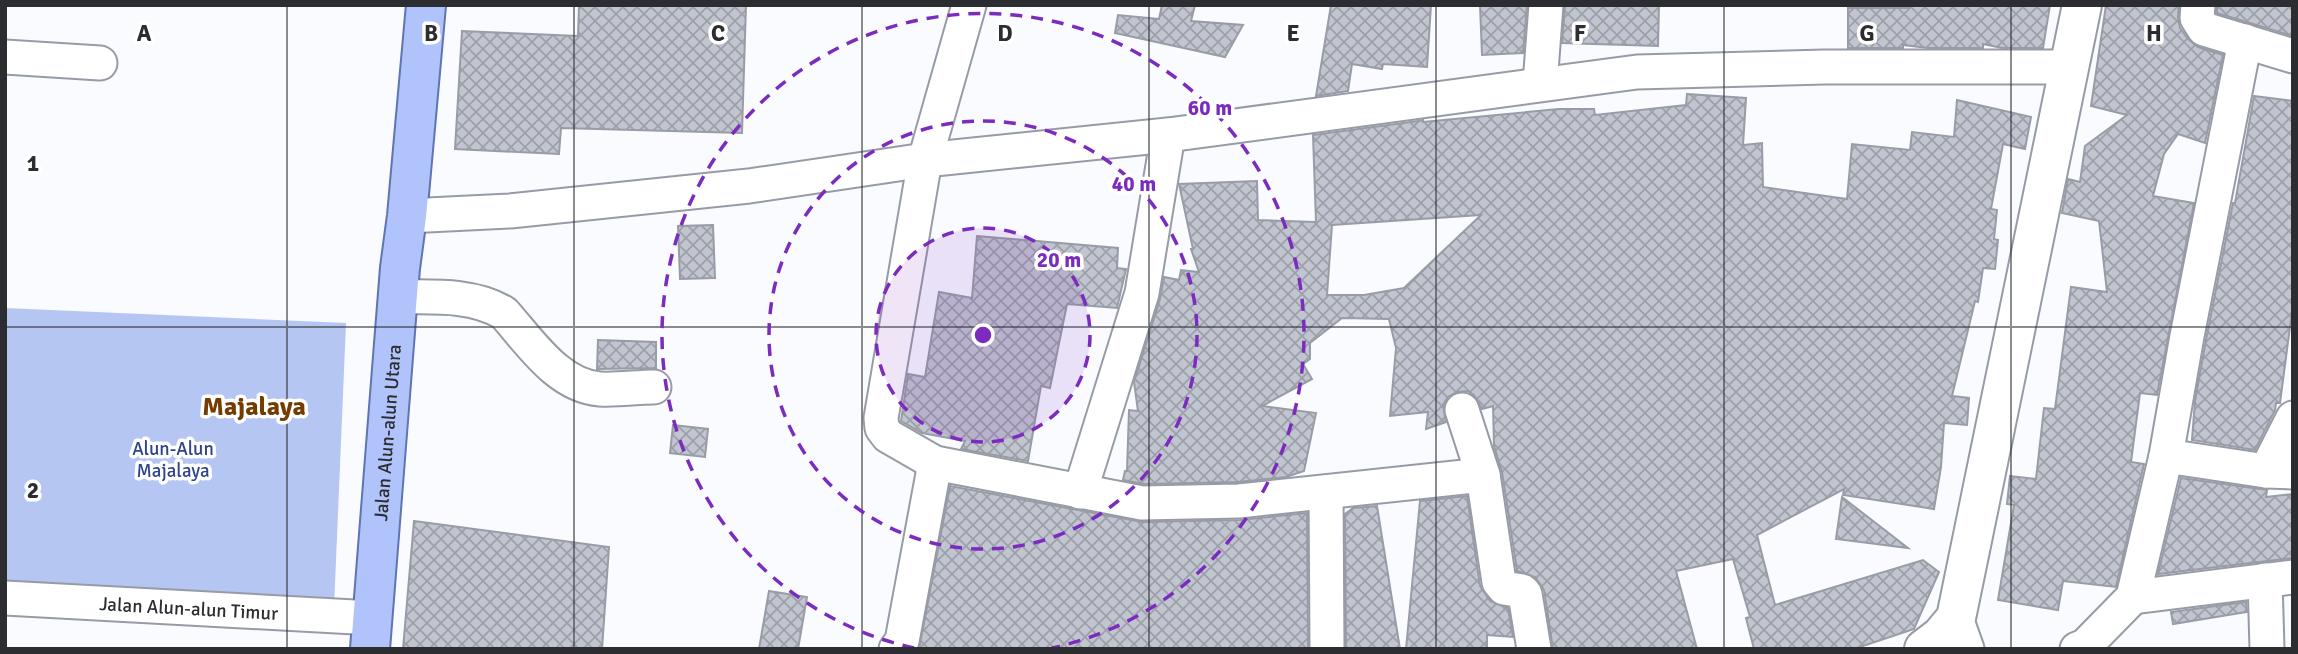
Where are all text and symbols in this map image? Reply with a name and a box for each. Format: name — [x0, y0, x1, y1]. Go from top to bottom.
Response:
text: A — [137, 19, 152, 48]
text: B — [424, 19, 438, 48]
text: C — [711, 19, 725, 48]
text: D — [997, 19, 1013, 48]
text: E — [1286, 19, 1300, 48]
text: F — [1574, 19, 1586, 48]
text: G — [1859, 19, 1875, 48]
text: H — [2146, 19, 2162, 48]
text: 60 m — [1188, 95, 1232, 121]
text: 1 — [27, 149, 39, 178]
text: 40 m — [1112, 171, 1156, 197]
text: 20 m — [1037, 247, 1081, 273]
centre of rings — [971, 323, 995, 347]
street label: Jalan Alun-alun Utara — [369, 343, 407, 522]
district label: Majalaya — [202, 391, 306, 423]
park label: Alun-Alun Majalaya — [132, 437, 214, 483]
text: 2 — [27, 476, 39, 505]
street label: Jalan Alun-alun Timur — [99, 592, 279, 626]

